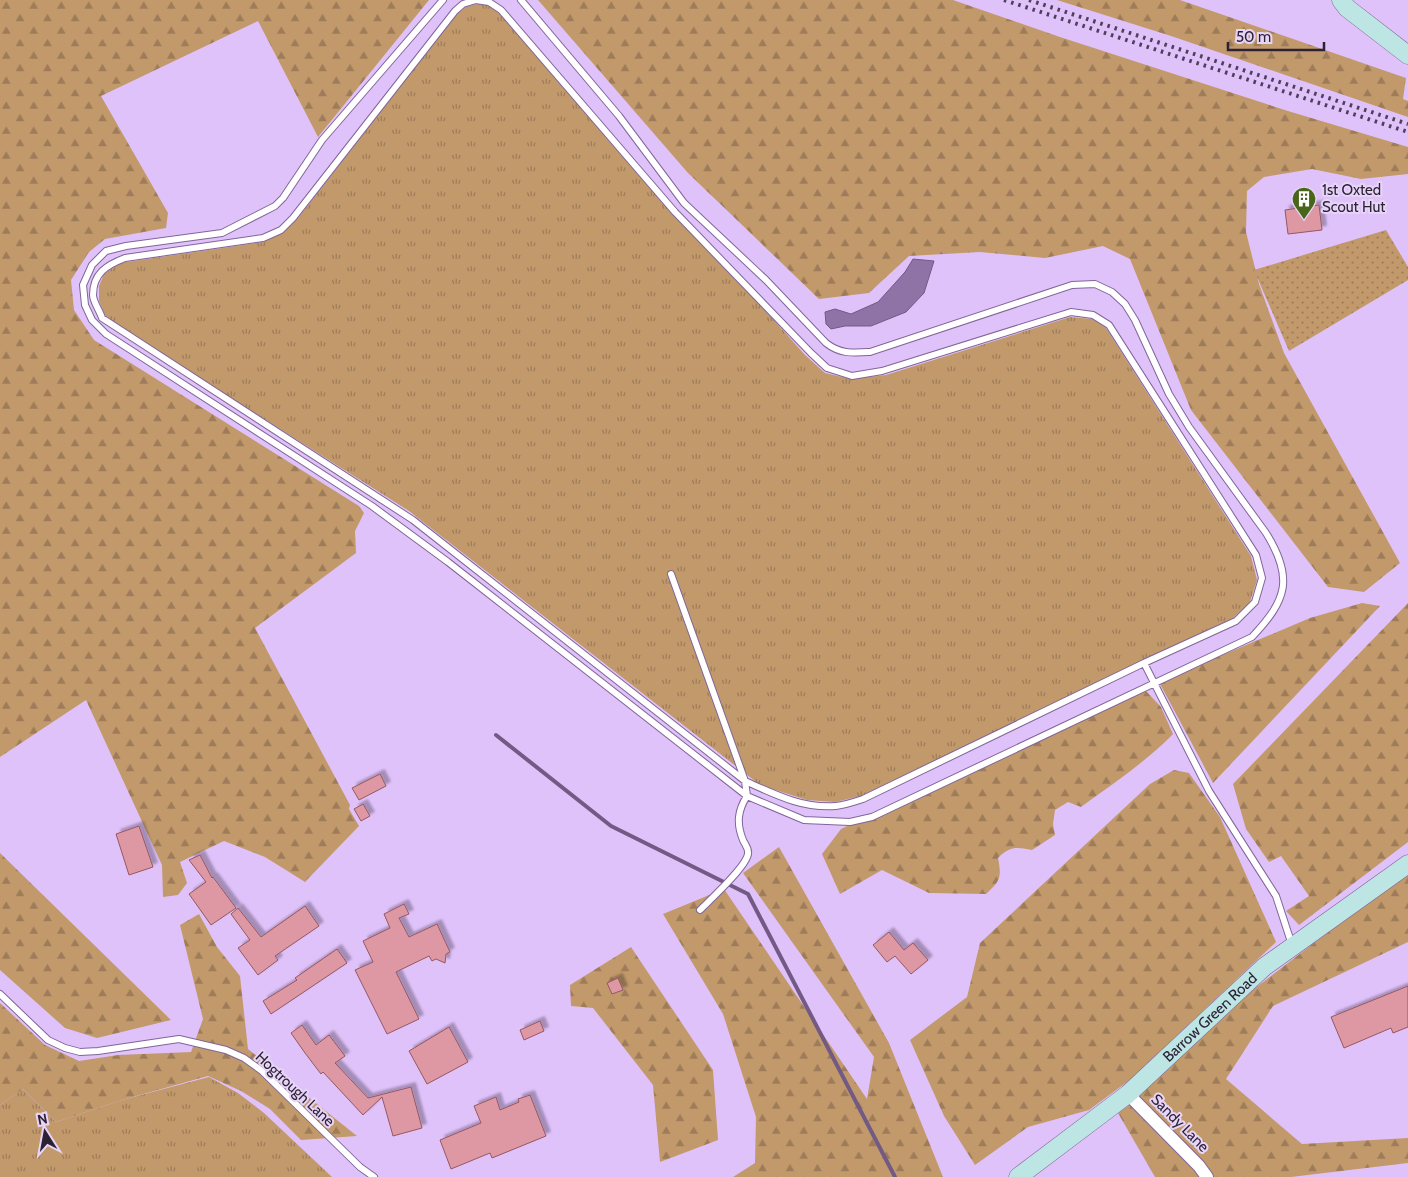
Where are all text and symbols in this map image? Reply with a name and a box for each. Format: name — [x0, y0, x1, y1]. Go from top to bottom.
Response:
scale bar — [1228, 20, 1324, 52]
text: 50 m — [1236, 28, 1271, 46]
place label: 1st Oxted Scout Hut — [1322, 181, 1385, 216]
building icon: 1st Oxted Scout Hut — [1291, 186, 1317, 220]
street label: Barrow Green Road — [1159, 969, 1261, 1066]
street label: Hogtrough Lane — [252, 1048, 339, 1130]
street label: Sandy Lane — [1147, 1090, 1213, 1156]
north arrow — [20, 1107, 70, 1157]
text: N — [36, 1109, 49, 1129]

